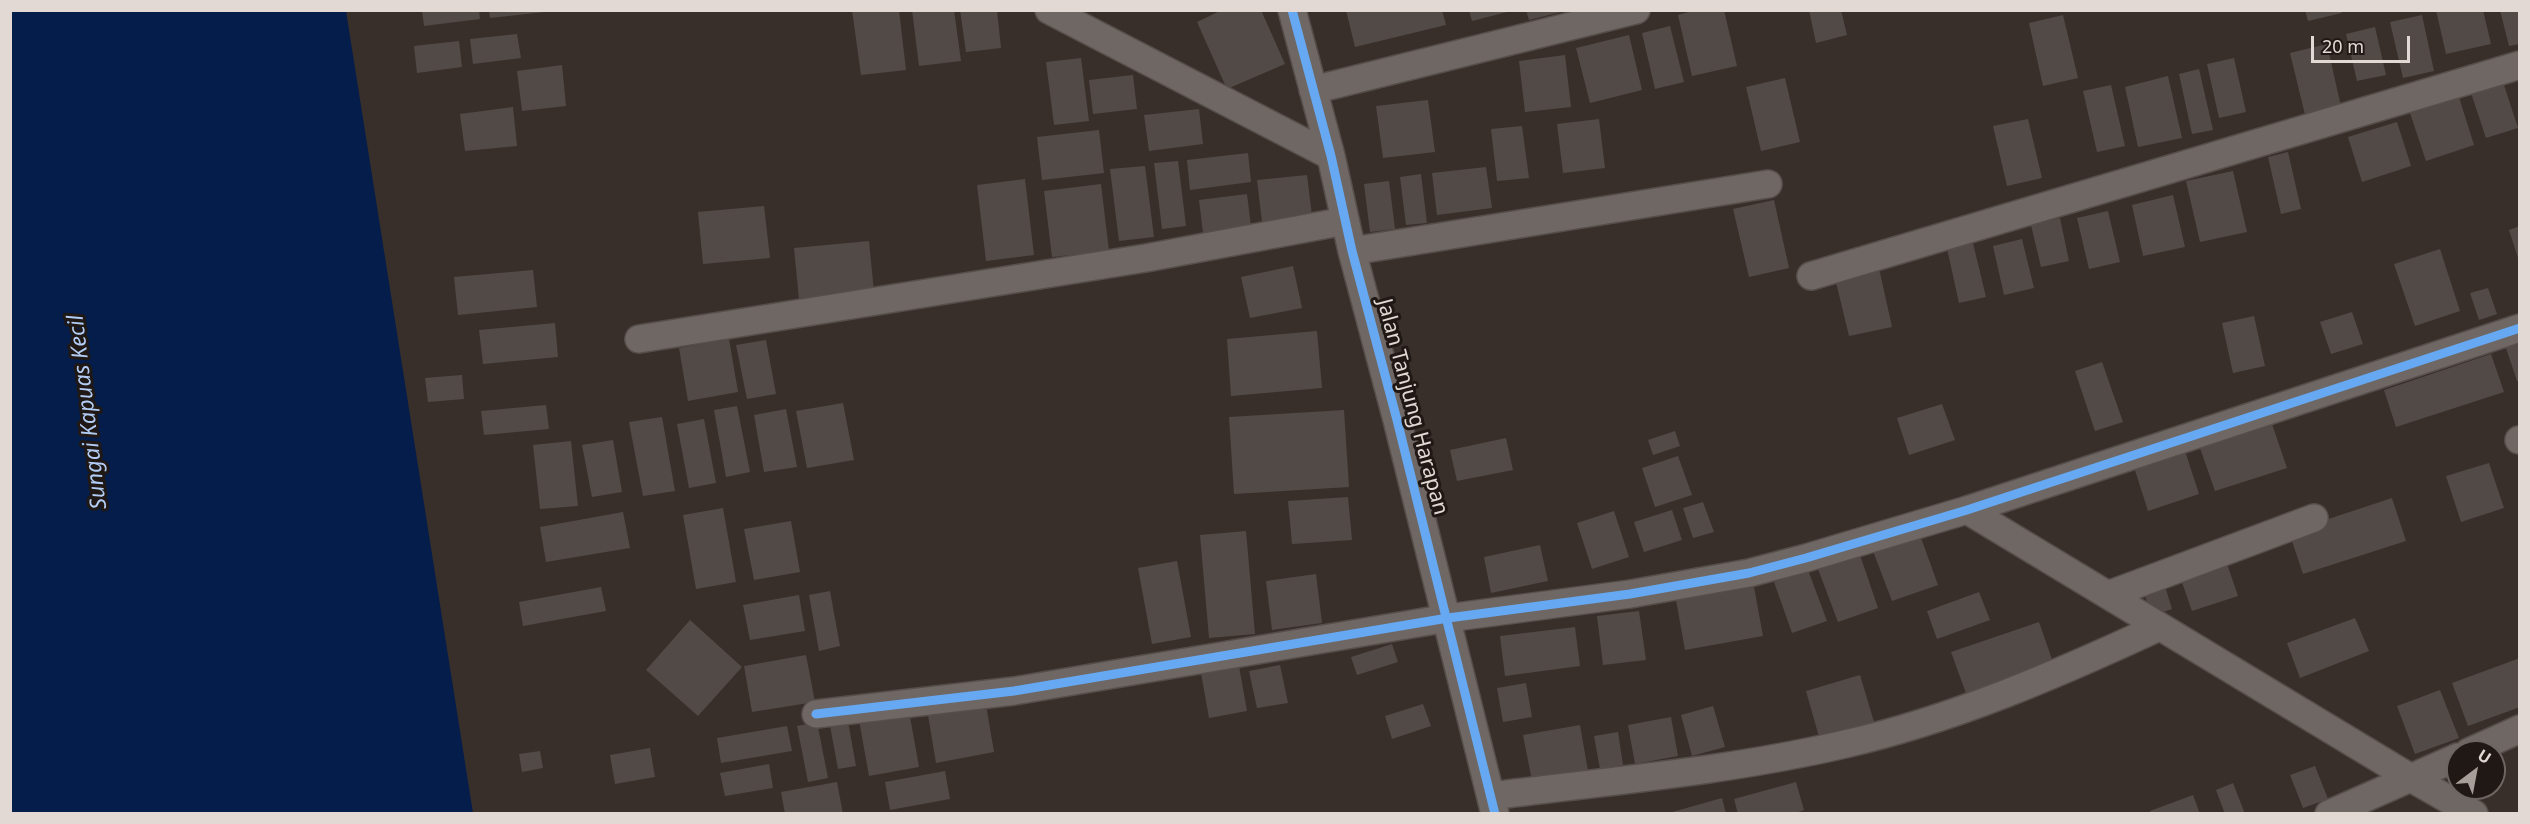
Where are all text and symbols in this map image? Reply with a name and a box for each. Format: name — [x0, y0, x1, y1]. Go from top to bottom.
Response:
scale bar — [2314, 24, 2413, 62]
text: 20 m — [2322, 34, 2364, 58]
street label: Jalan Tanjung Harapan — [1371, 296, 1453, 518]
water label: Sungai Kapuas Kecil — [63, 313, 113, 511]
north arrow — [2446, 740, 2506, 800]
text: U — [2474, 744, 2495, 769]

